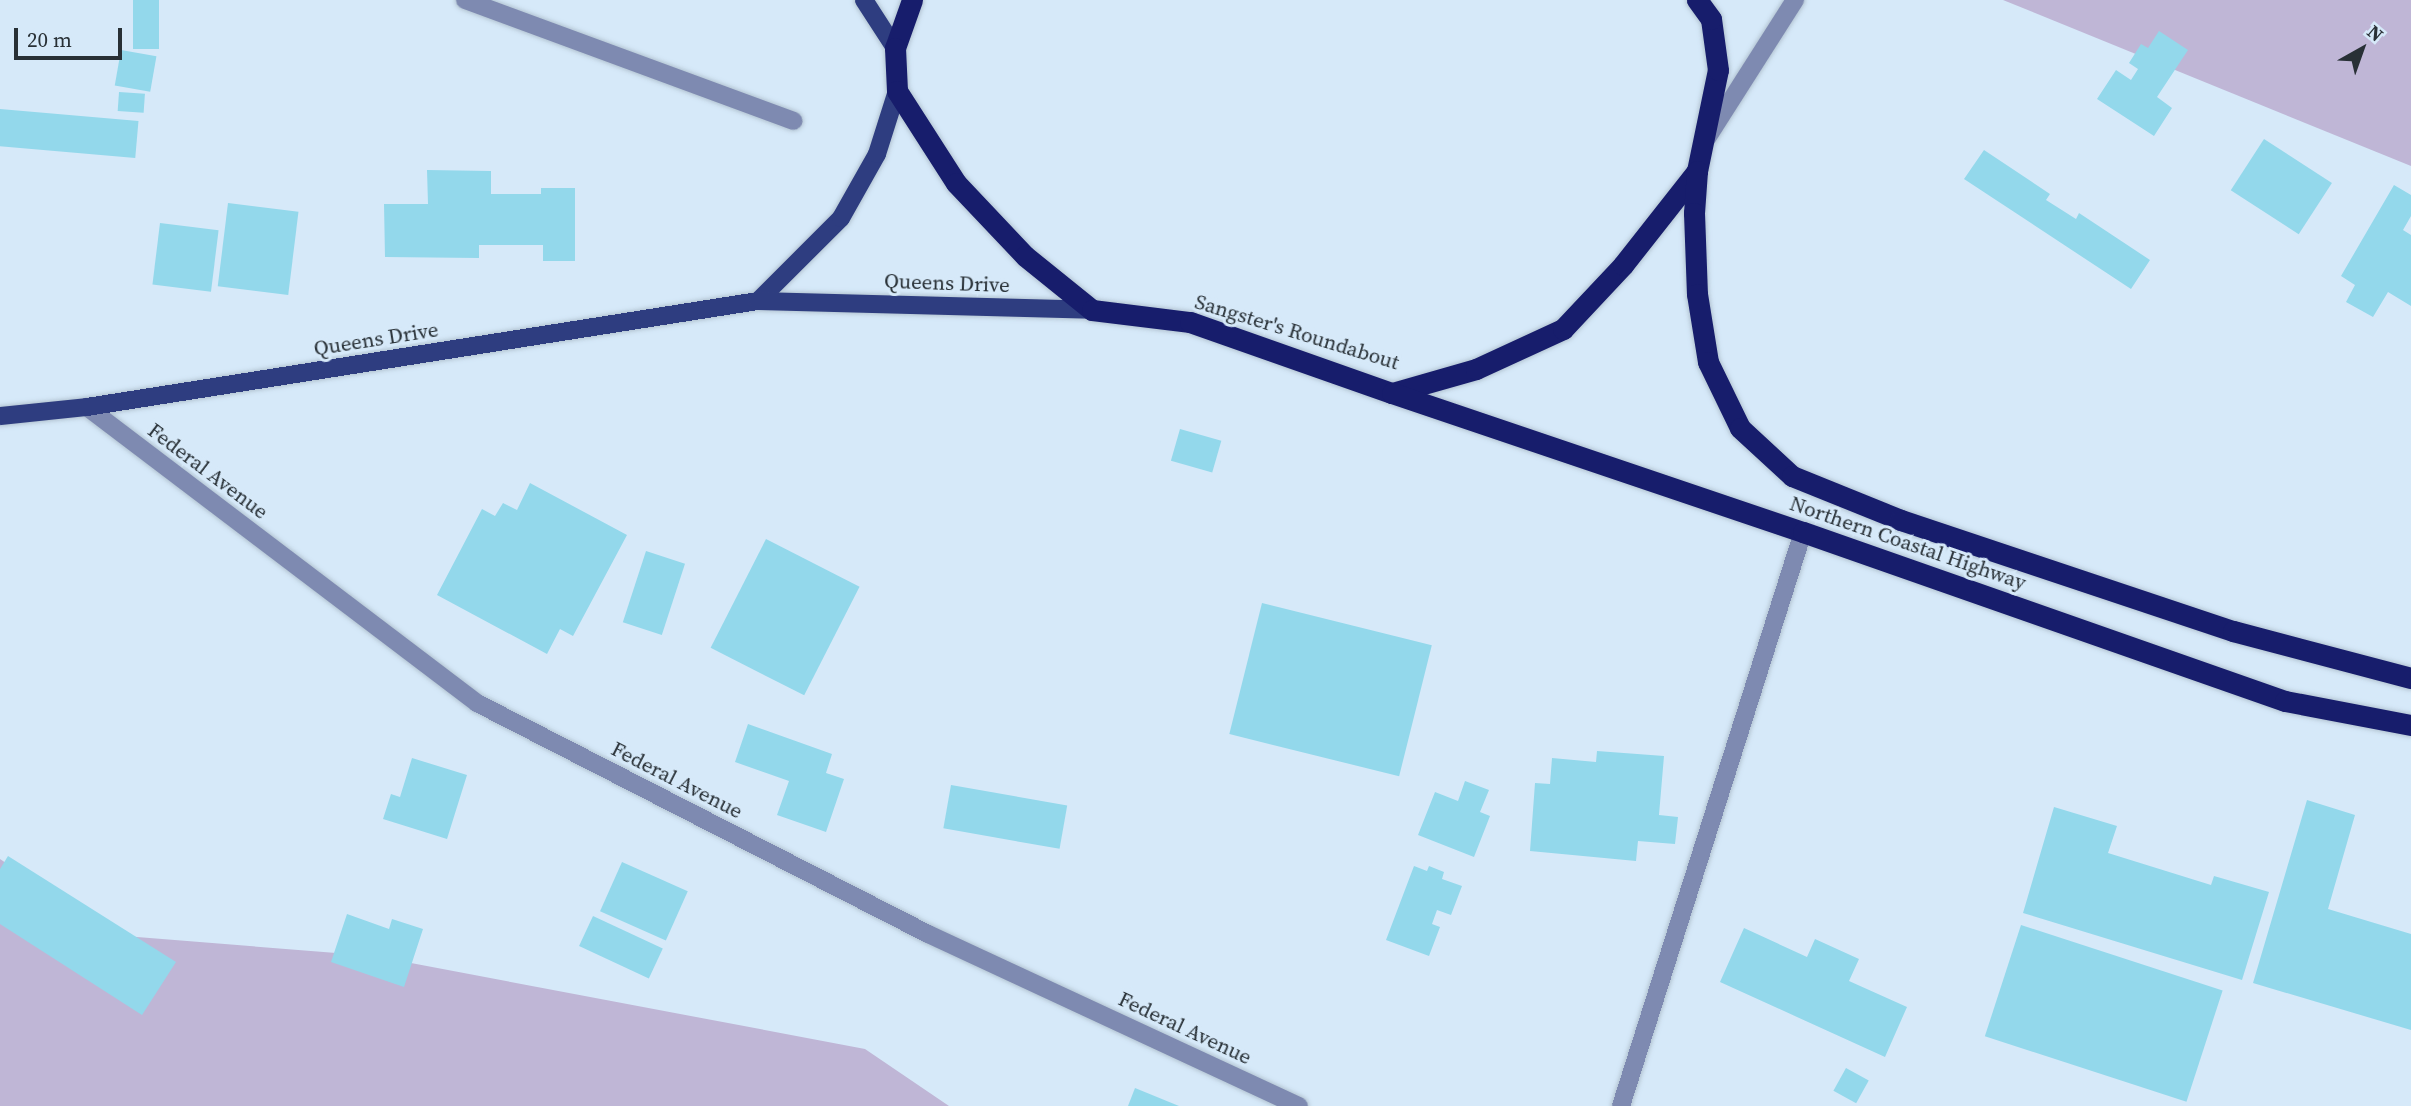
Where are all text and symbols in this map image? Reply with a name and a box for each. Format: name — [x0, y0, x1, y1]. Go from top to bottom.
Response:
scale bar — [18, 14, 126, 58]
north arrow — [2327, 14, 2397, 84]
text: N — [2362, 19, 2389, 47]
text: 20 m — [27, 25, 72, 54]
street label: Queens Drive — [884, 268, 1010, 298]
street label: Sangster's Roundabout — [1192, 289, 1402, 375]
street label: Queens Drive — [312, 317, 440, 361]
street label: Federal Avenue — [143, 418, 273, 524]
street label: Northern Coastal Highway — [1787, 491, 2029, 595]
street label: Federal Avenue — [607, 736, 747, 824]
street label: Federal Avenue — [1114, 986, 1256, 1070]

